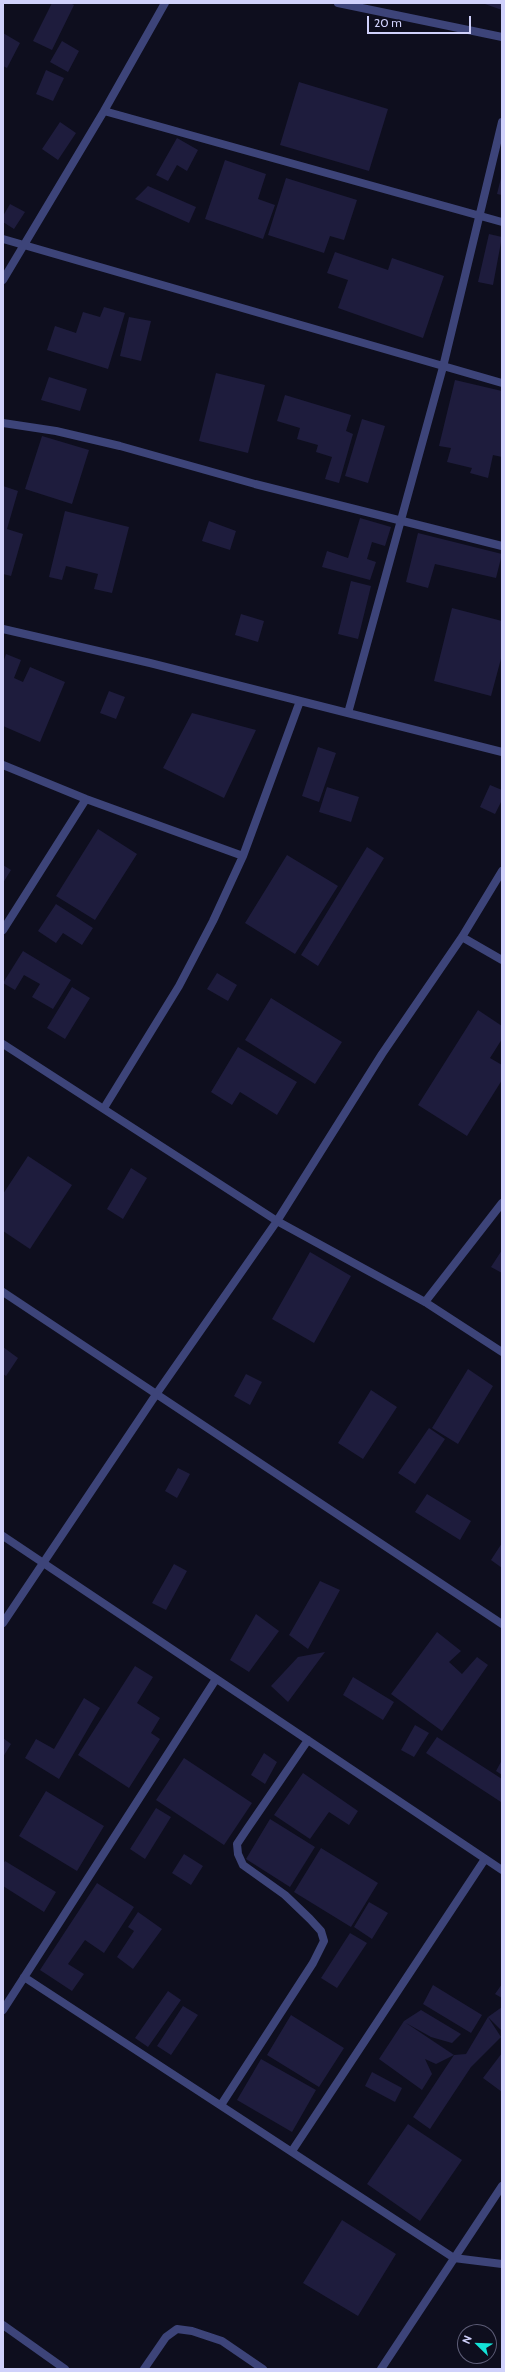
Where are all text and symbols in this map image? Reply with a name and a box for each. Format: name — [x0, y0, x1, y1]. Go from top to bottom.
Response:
scale bar — [369, 8, 473, 34]
text: 20 m — [374, 15, 402, 30]
north arrow — [457, 2324, 497, 2364]
text: N — [459, 2333, 475, 2346]

